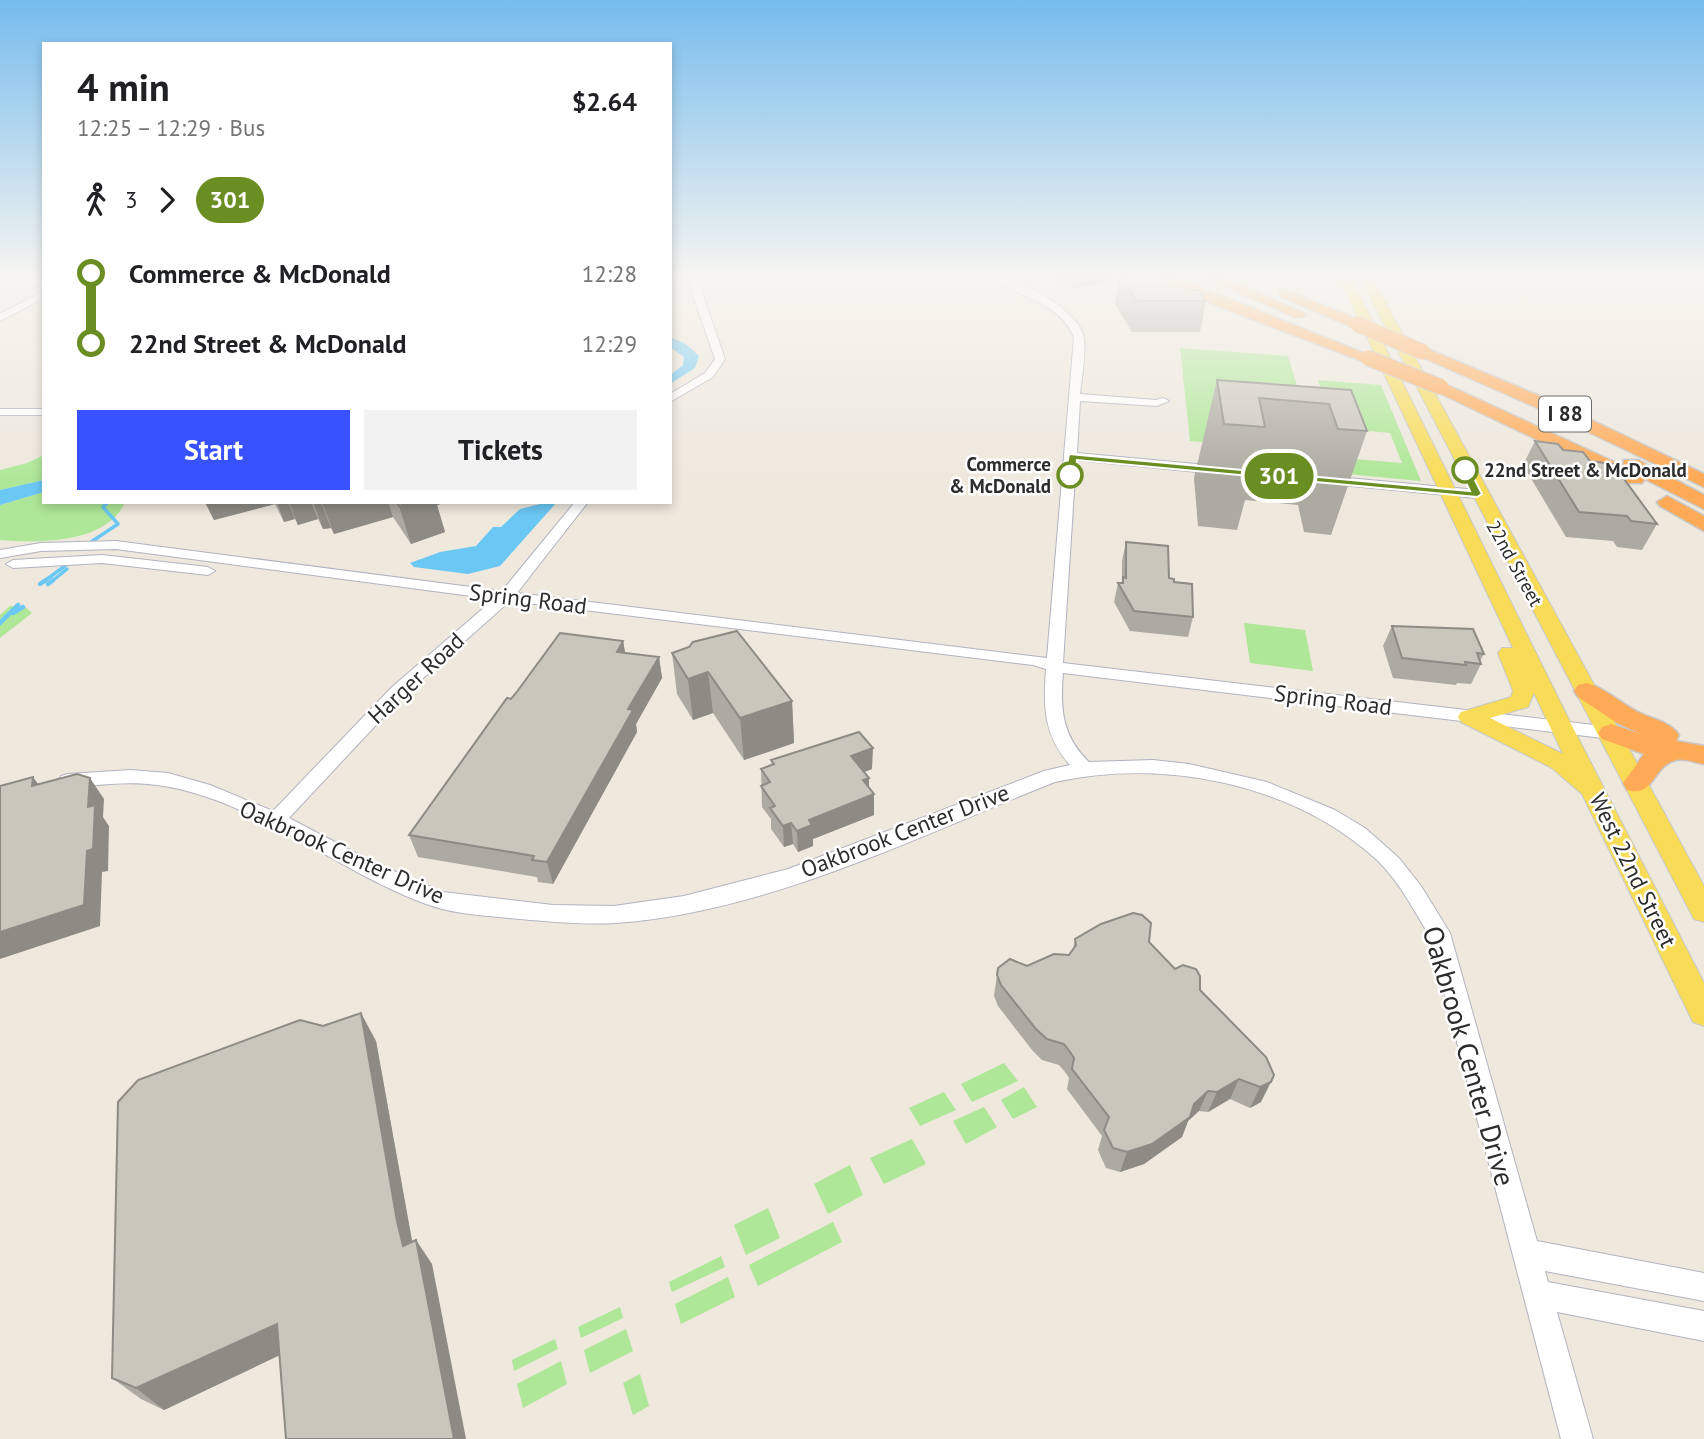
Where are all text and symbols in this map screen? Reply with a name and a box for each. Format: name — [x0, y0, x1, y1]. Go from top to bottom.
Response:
text: 4 min — [77, 62, 170, 111]
text: $2.64 — [572, 85, 637, 118]
text: 12:25 – 12:29 · Bus — [77, 113, 265, 142]
icon: walk — [77, 181, 115, 219]
icon: forward — [148, 181, 186, 219]
text: 301 — [210, 184, 250, 215]
text: 3 — [125, 185, 138, 214]
text: Commerce & McDonald — [129, 257, 391, 290]
text: 12:28 — [582, 259, 637, 288]
text: 22nd Street & McDonald — [129, 327, 406, 360]
text: 12:29 — [582, 329, 637, 358]
road number: I 88 — [1539, 396, 1591, 432]
button: Start — [77, 410, 350, 490]
button: Tickets — [364, 410, 637, 490]
place label: Commerce & McDonald — [949, 452, 1051, 498]
line badge: 301 — [1239, 453, 1319, 499]
marker: 22nd Street & McDonald — [1452, 457, 1478, 483]
place label: 22nd Street & McDonald — [1484, 458, 1687, 482]
text: 301 — [1259, 460, 1299, 491]
marker: Commerce & McDonald — [1057, 462, 1083, 488]
street label: 22nd Street — [1481, 516, 1549, 611]
street label: Spring Road — [468, 577, 589, 620]
street label: Harger Road — [361, 626, 470, 730]
street label: Spring Road — [1273, 678, 1394, 721]
street label: Oakbrook Center Drive — [797, 777, 1013, 884]
street label: West 22nd Street — [1584, 788, 1683, 952]
street label: Oakbrook Center Drive — [235, 793, 449, 910]
street label: Oakbrook Center Drive — [1415, 922, 1524, 1190]

